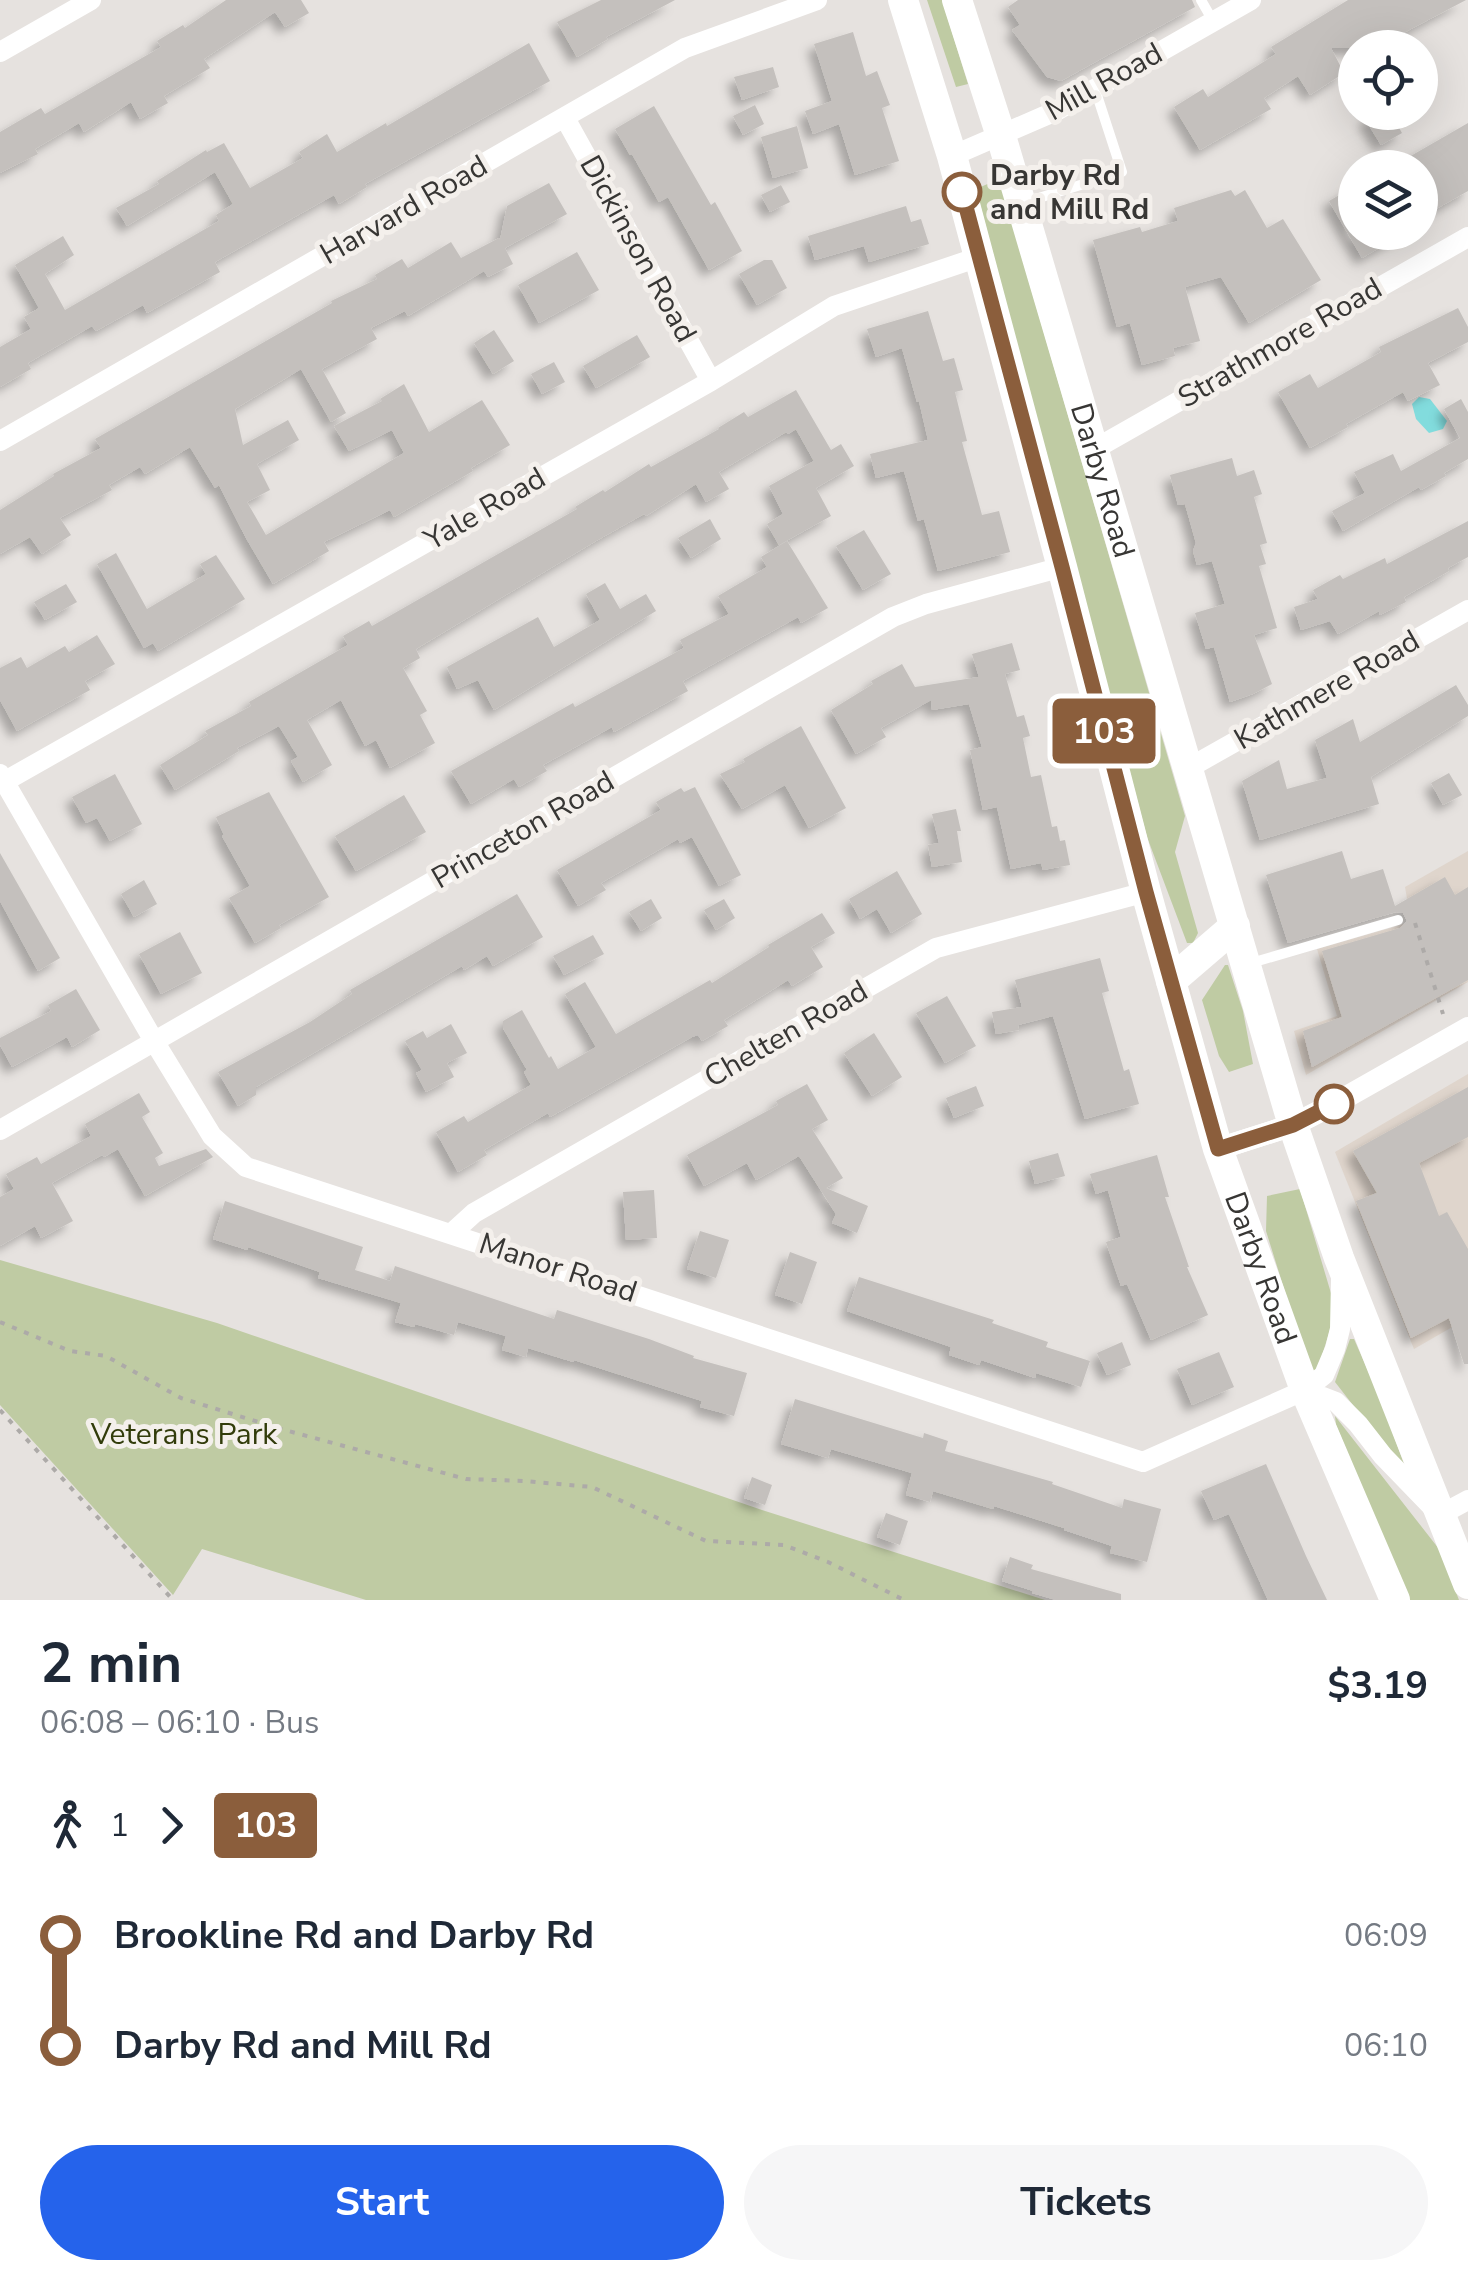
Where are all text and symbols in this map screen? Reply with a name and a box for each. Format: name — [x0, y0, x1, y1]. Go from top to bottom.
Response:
map controls — [1338, 30, 1438, 250]
button: locate — [1338, 30, 1438, 130]
street label: Mill Road — [1038, 33, 1170, 131]
street label: Harvard Road — [313, 146, 495, 274]
street label: Dickinson Road — [570, 148, 706, 350]
button: layers — [1338, 150, 1438, 250]
place label: Darby Rd and Mill Rd — [990, 155, 1149, 230]
marker: Darby Rd and Mill Rd — [943, 173, 981, 211]
street label: Strathmore Road — [1170, 268, 1390, 418]
street label: Darby Road — [1060, 398, 1145, 562]
street label: Yale Road — [416, 458, 553, 561]
street label: Kathmere Road — [1227, 620, 1427, 760]
line badge: 103 — [1046, 698, 1162, 764]
text: 103 — [1072, 708, 1136, 755]
street label: Princeton Road — [424, 761, 622, 899]
street label: Chelten Road — [697, 971, 875, 1097]
unlabelled marker — [1315, 1085, 1353, 1123]
street label: Darby Road — [1215, 1186, 1307, 1350]
street label: Manor Road — [474, 1223, 642, 1313]
park label: Veterans Park — [90, 1414, 278, 1455]
text: 2 min — [40, 1626, 182, 1701]
text: $3.19 — [1327, 1660, 1428, 1711]
text: 06:08 – 06:10 · Bus — [40, 1701, 319, 1744]
icon: walk — [40, 1798, 95, 1853]
icon: forward — [144, 1798, 199, 1853]
text: 103 — [234, 1802, 297, 1849]
text: 1 — [110, 1804, 129, 1847]
text: Brookline Rd and Darby Rd — [114, 1910, 594, 1961]
text: 06:09 — [1344, 1914, 1428, 1957]
text: Darby Rd and Mill Rd — [114, 2020, 492, 2071]
text: 06:10 — [1344, 2024, 1428, 2067]
button: Start — [40, 2145, 724, 2260]
button: Tickets — [744, 2145, 1428, 2260]

